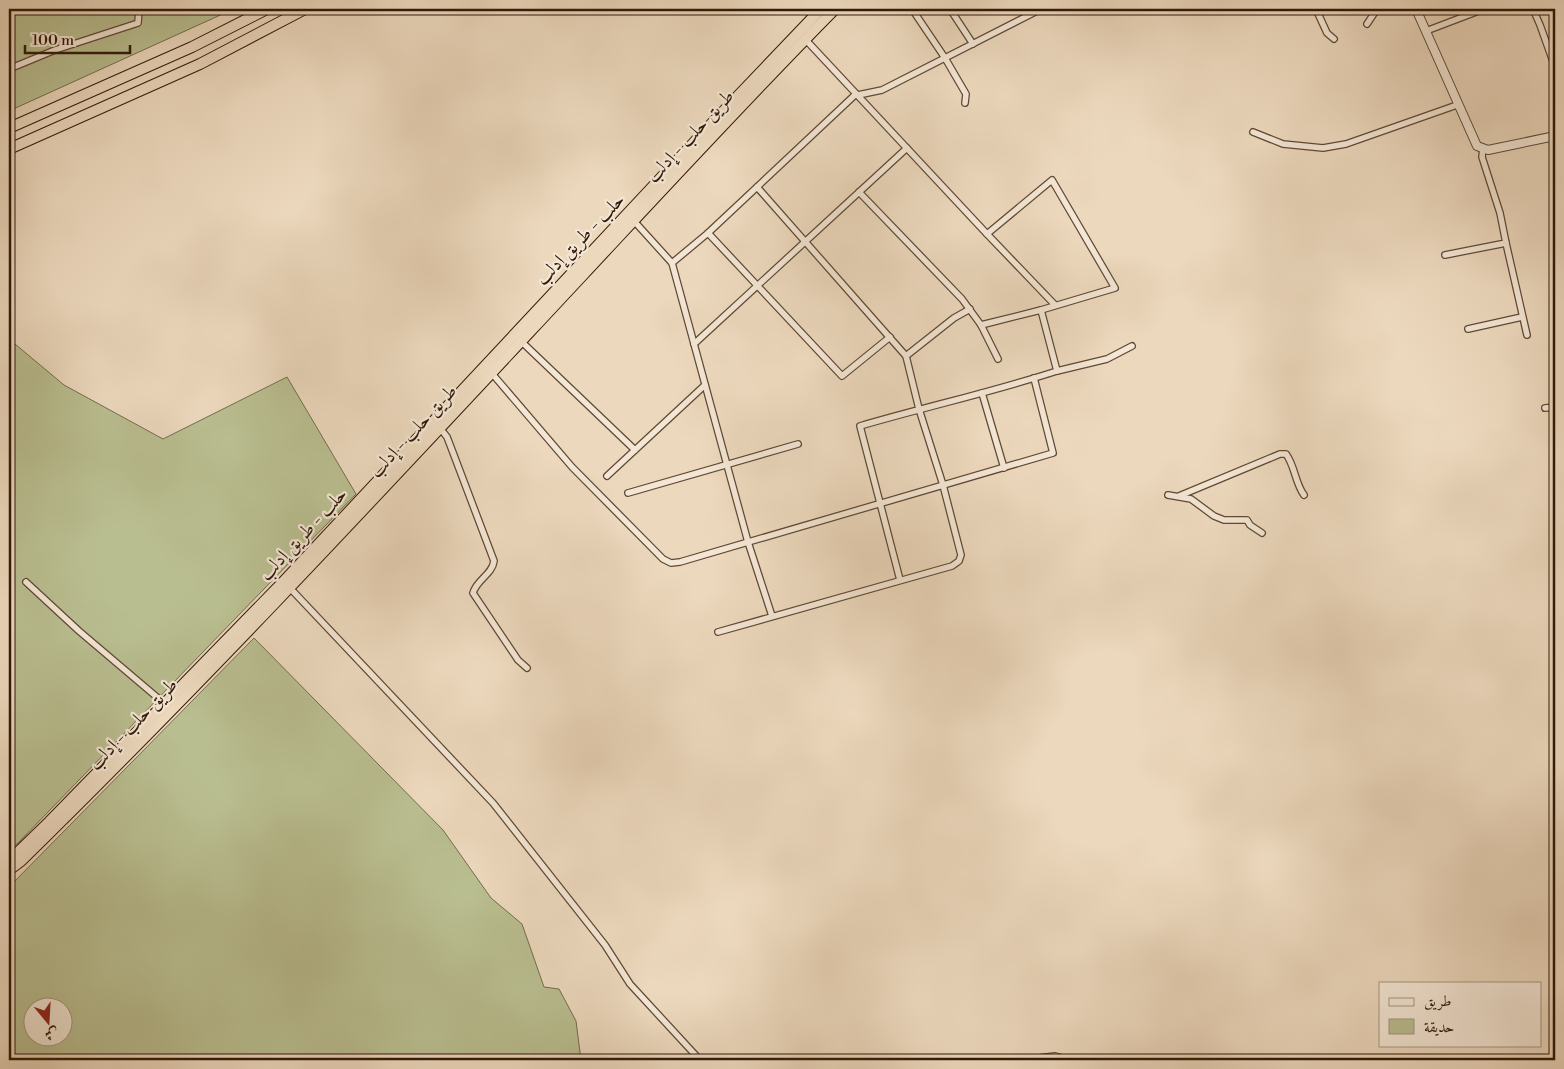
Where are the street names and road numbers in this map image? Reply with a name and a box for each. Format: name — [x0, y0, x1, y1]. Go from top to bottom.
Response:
street label: طريق حلب - إدلب — [641, 84, 739, 188]
street label: حلب - طريق إدلب — [530, 188, 630, 290]
street label: طريق حلب - إدلب — [364, 379, 462, 483]
street label: حلب - طريق إدلب — [254, 482, 352, 586]
street label: طريق حلب - إدلب — [83, 673, 183, 775]

